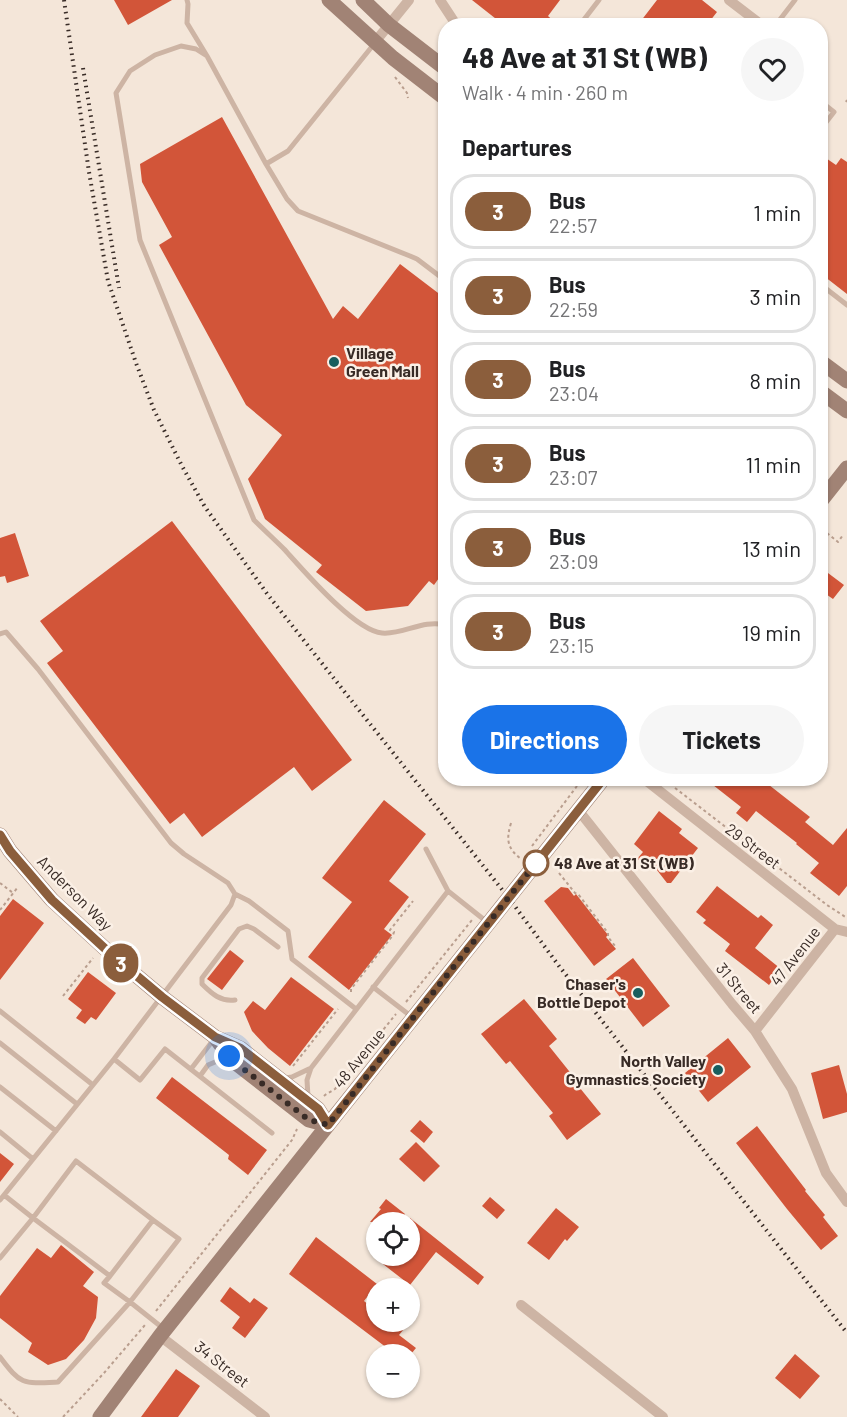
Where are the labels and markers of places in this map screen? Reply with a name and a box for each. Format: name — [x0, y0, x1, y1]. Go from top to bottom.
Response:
place label: Village Green Mall — [346, 343, 419, 380]
marker: Village Green Mall — [327, 355, 341, 369]
marker: 48 Ave at 31 St (WB) — [523, 850, 549, 876]
place label: 48 Ave at 31 St (WB) — [554, 853, 694, 872]
place label: Chaser's Bottle Depot — [537, 974, 626, 1011]
marker: Chaser's Bottle Depot — [631, 986, 645, 1000]
place label: North Valley Gymnastics Society — [566, 1051, 706, 1088]
marker: North Valley Gymnastics Society — [711, 1063, 725, 1077]

